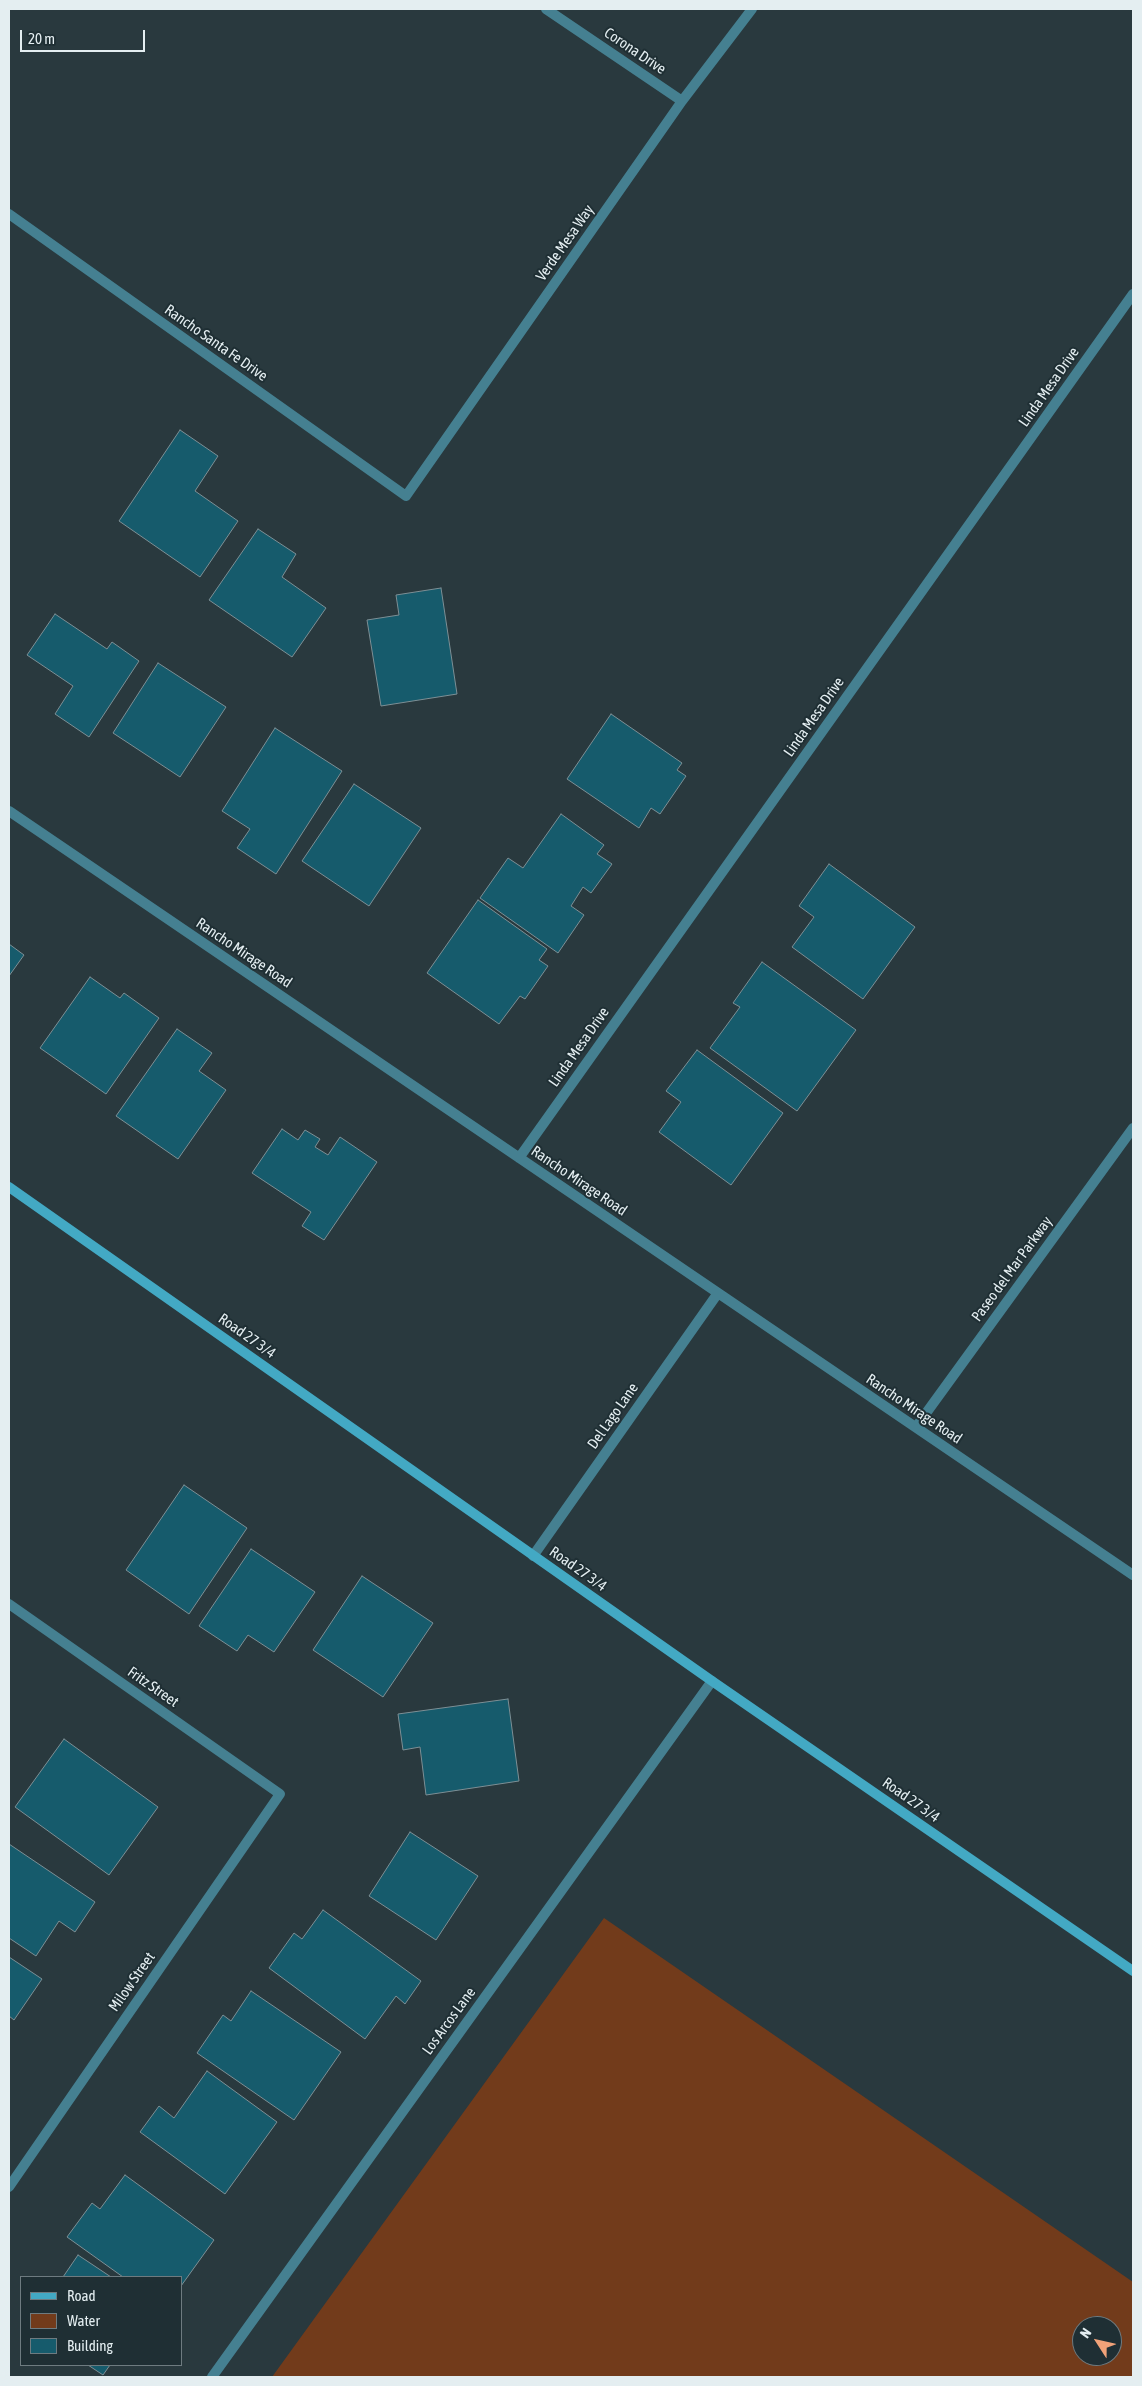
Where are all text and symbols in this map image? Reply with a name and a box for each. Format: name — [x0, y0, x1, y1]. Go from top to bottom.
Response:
scale bar — [22, 20, 148, 52]
street label: Corona Drive — [601, 24, 669, 78]
text: 20 m — [28, 30, 55, 47]
street label: Verde Mesa Way — [532, 201, 598, 285]
street label: Rancho Santa Fe Drive — [161, 301, 271, 385]
street label: Linda Mesa Drive — [1015, 344, 1083, 430]
street label: Linda Mesa Drive — [780, 674, 848, 760]
street label: Rancho Mirage Road — [193, 914, 295, 992]
street label: Linda Mesa Drive — [545, 1004, 613, 1090]
street label: Rancho Mirage Road — [528, 1142, 630, 1220]
street label: Paseo del Mar Parkway — [968, 1213, 1056, 1325]
street label: Road 27 3/4 — [215, 1310, 279, 1362]
street label: Rancho Mirage Road — [863, 1370, 965, 1448]
street label: Del Lago Lane — [584, 1380, 642, 1452]
street label: Road 27 3/4 — [546, 1543, 610, 1595]
street label: Fritz Street — [124, 1663, 182, 1711]
street label: Road 27 3/4 — [879, 1774, 943, 1826]
street label: Milow Street — [105, 1949, 159, 2015]
street label: Los Arcos Lane — [419, 1984, 479, 2058]
legend — [20, 2276, 182, 2366]
text: Road — [67, 2287, 96, 2304]
text: Water — [67, 2312, 100, 2329]
north arrow — [1072, 2316, 1122, 2366]
text: N — [1077, 2325, 1094, 2341]
text: Building — [67, 2337, 113, 2354]

